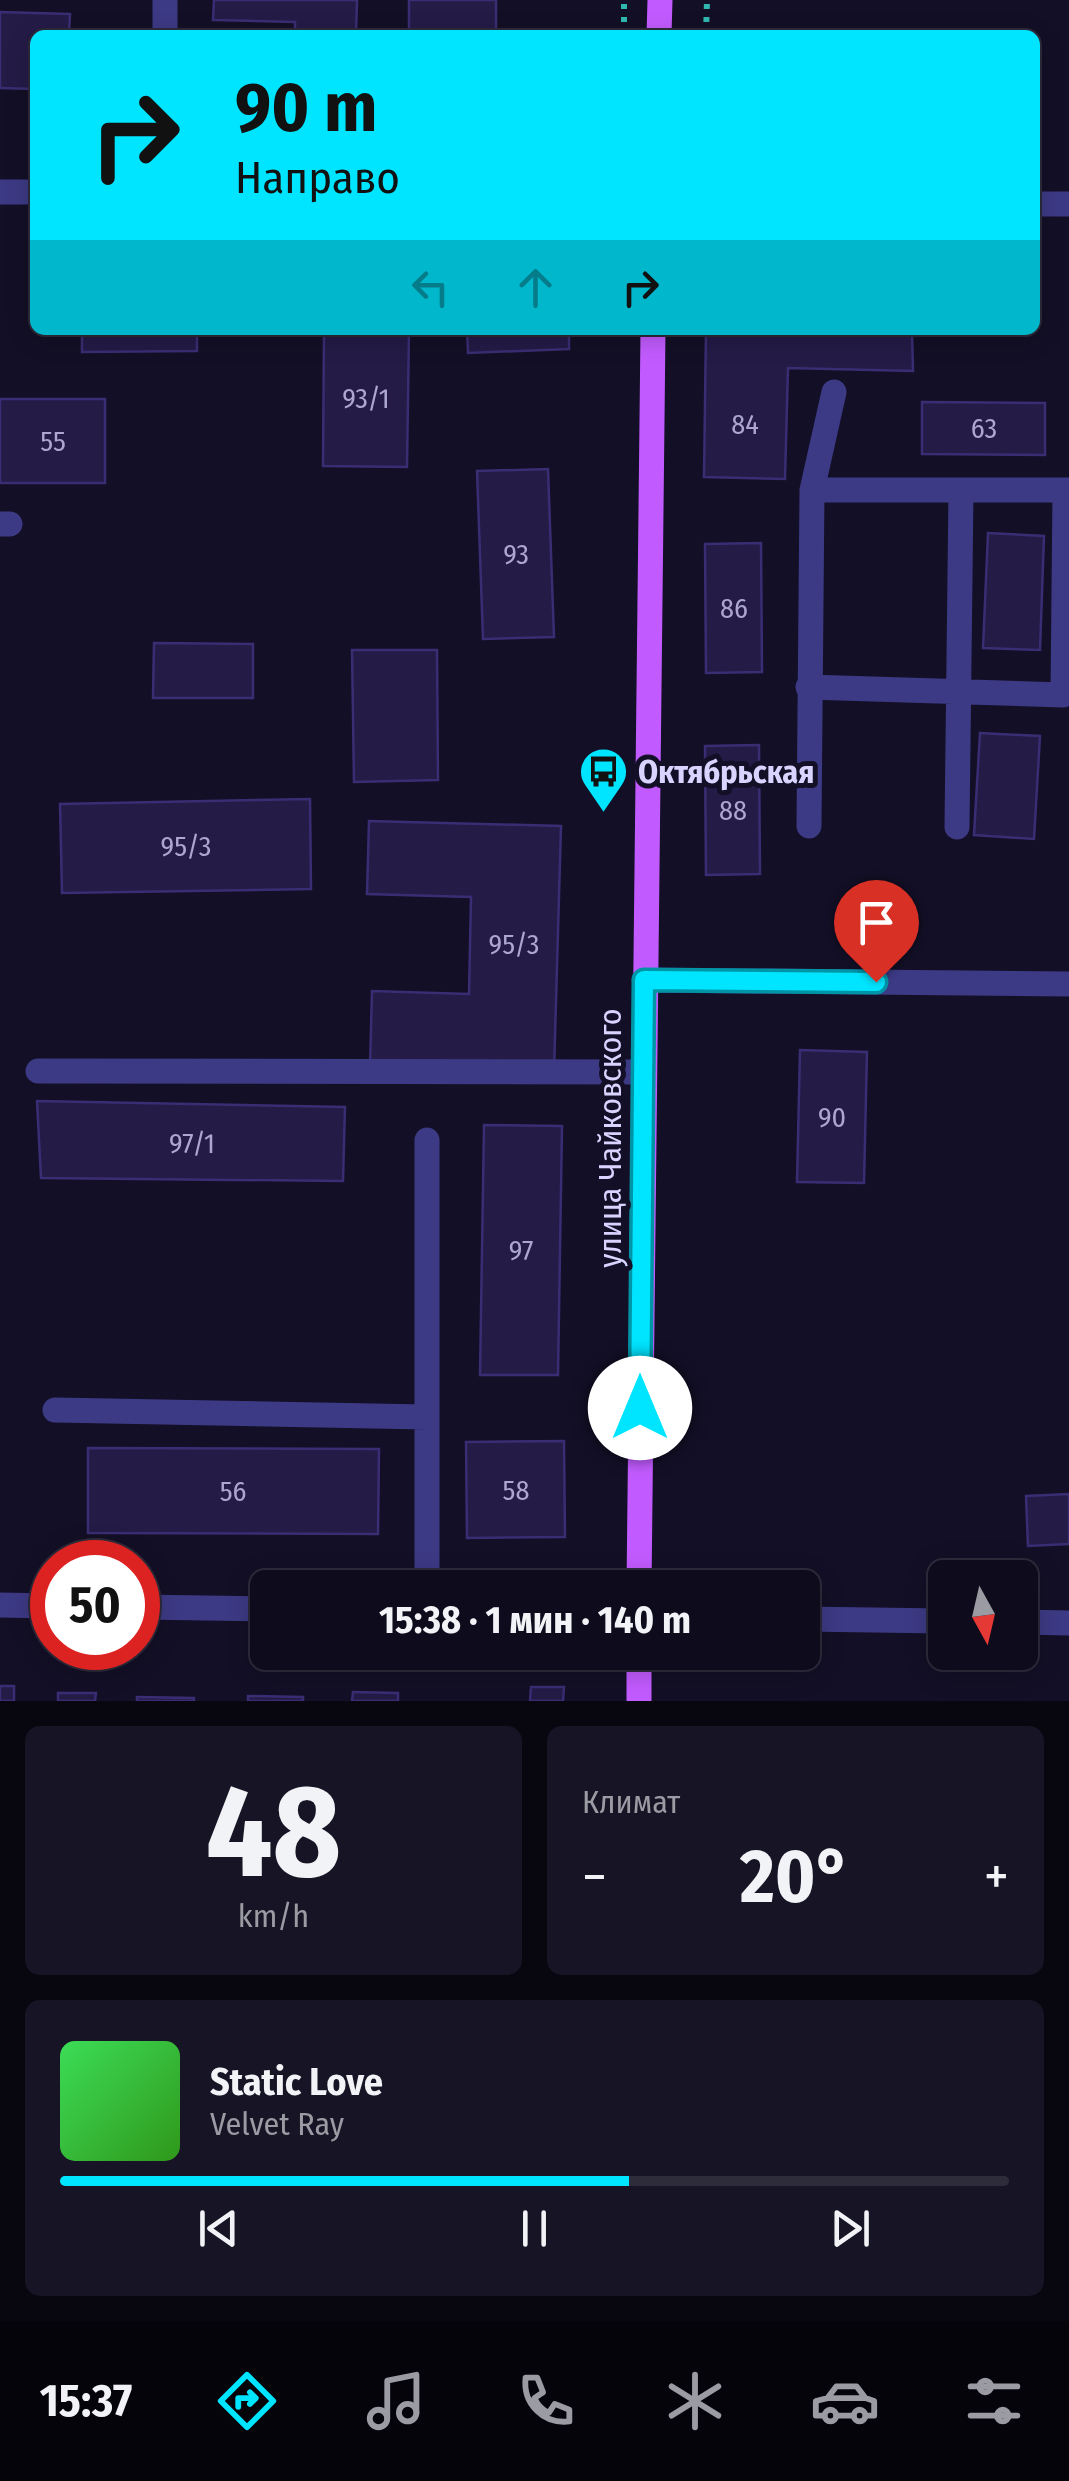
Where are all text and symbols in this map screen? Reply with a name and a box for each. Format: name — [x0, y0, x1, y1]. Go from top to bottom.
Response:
text: 90 m — [235, 66, 377, 150]
icon: right — [70, 70, 200, 200]
text: Направо — [235, 151, 400, 205]
icon: left — [403, 260, 458, 315]
icon: ahead — [508, 260, 563, 315]
icon: right — [613, 260, 668, 315]
house number: 93/1 — [342, 382, 390, 415]
house number: 84 — [731, 408, 759, 441]
house number: 63 — [971, 412, 997, 445]
house number: 55 — [40, 425, 66, 458]
house number: 93 — [503, 538, 529, 571]
house number: 86 — [720, 592, 748, 625]
bus stop icon: Октябрьская — [577, 746, 629, 814]
place label: Октябрьская — [638, 753, 814, 791]
house number: 88 — [719, 794, 747, 827]
house number: 95/3 — [161, 830, 211, 863]
pin — [834, 880, 919, 983]
icon: arrive — [849, 895, 904, 950]
house number: 95/3 — [489, 928, 539, 961]
street label: улица Чайковского — [591, 1008, 629, 1268]
house number: 90 — [818, 1101, 846, 1134]
house number: 97/1 — [169, 1127, 215, 1160]
house number: 97 — [509, 1234, 533, 1267]
position arrow — [588, 1356, 692, 1460]
house number: 58 — [503, 1474, 529, 1507]
house number: 56 — [220, 1475, 246, 1508]
speed limit sign: 50 — [30, 1540, 160, 1670]
north arrow — [928, 1560, 1038, 1670]
map controls — [928, 1560, 1038, 1670]
text: 15:38 · 1 мин · 140 m — [379, 1597, 691, 1643]
text: 48 — [206, 1754, 341, 1910]
text: Климат — [582, 1783, 680, 1821]
text: 20° — [740, 1832, 851, 1922]
text: − — [582, 1844, 607, 1910]
text: + — [984, 1844, 1009, 1910]
text: km/h — [238, 1897, 309, 1935]
text: Static Love — [210, 2059, 383, 2105]
text: Velvet Ray — [210, 2105, 344, 2143]
icon: previous — [191, 2201, 246, 2256]
icon: pause — [507, 2201, 562, 2256]
icon: next — [823, 2201, 878, 2256]
icon: directions — [212, 2366, 282, 2436]
icon: music — [361, 2366, 431, 2436]
icon: phone — [511, 2366, 581, 2436]
icon: climate — [660, 2366, 730, 2436]
icon: car — [810, 2366, 880, 2436]
icon: filters — [959, 2366, 1029, 2436]
text: 15:37 — [40, 2374, 132, 2428]

